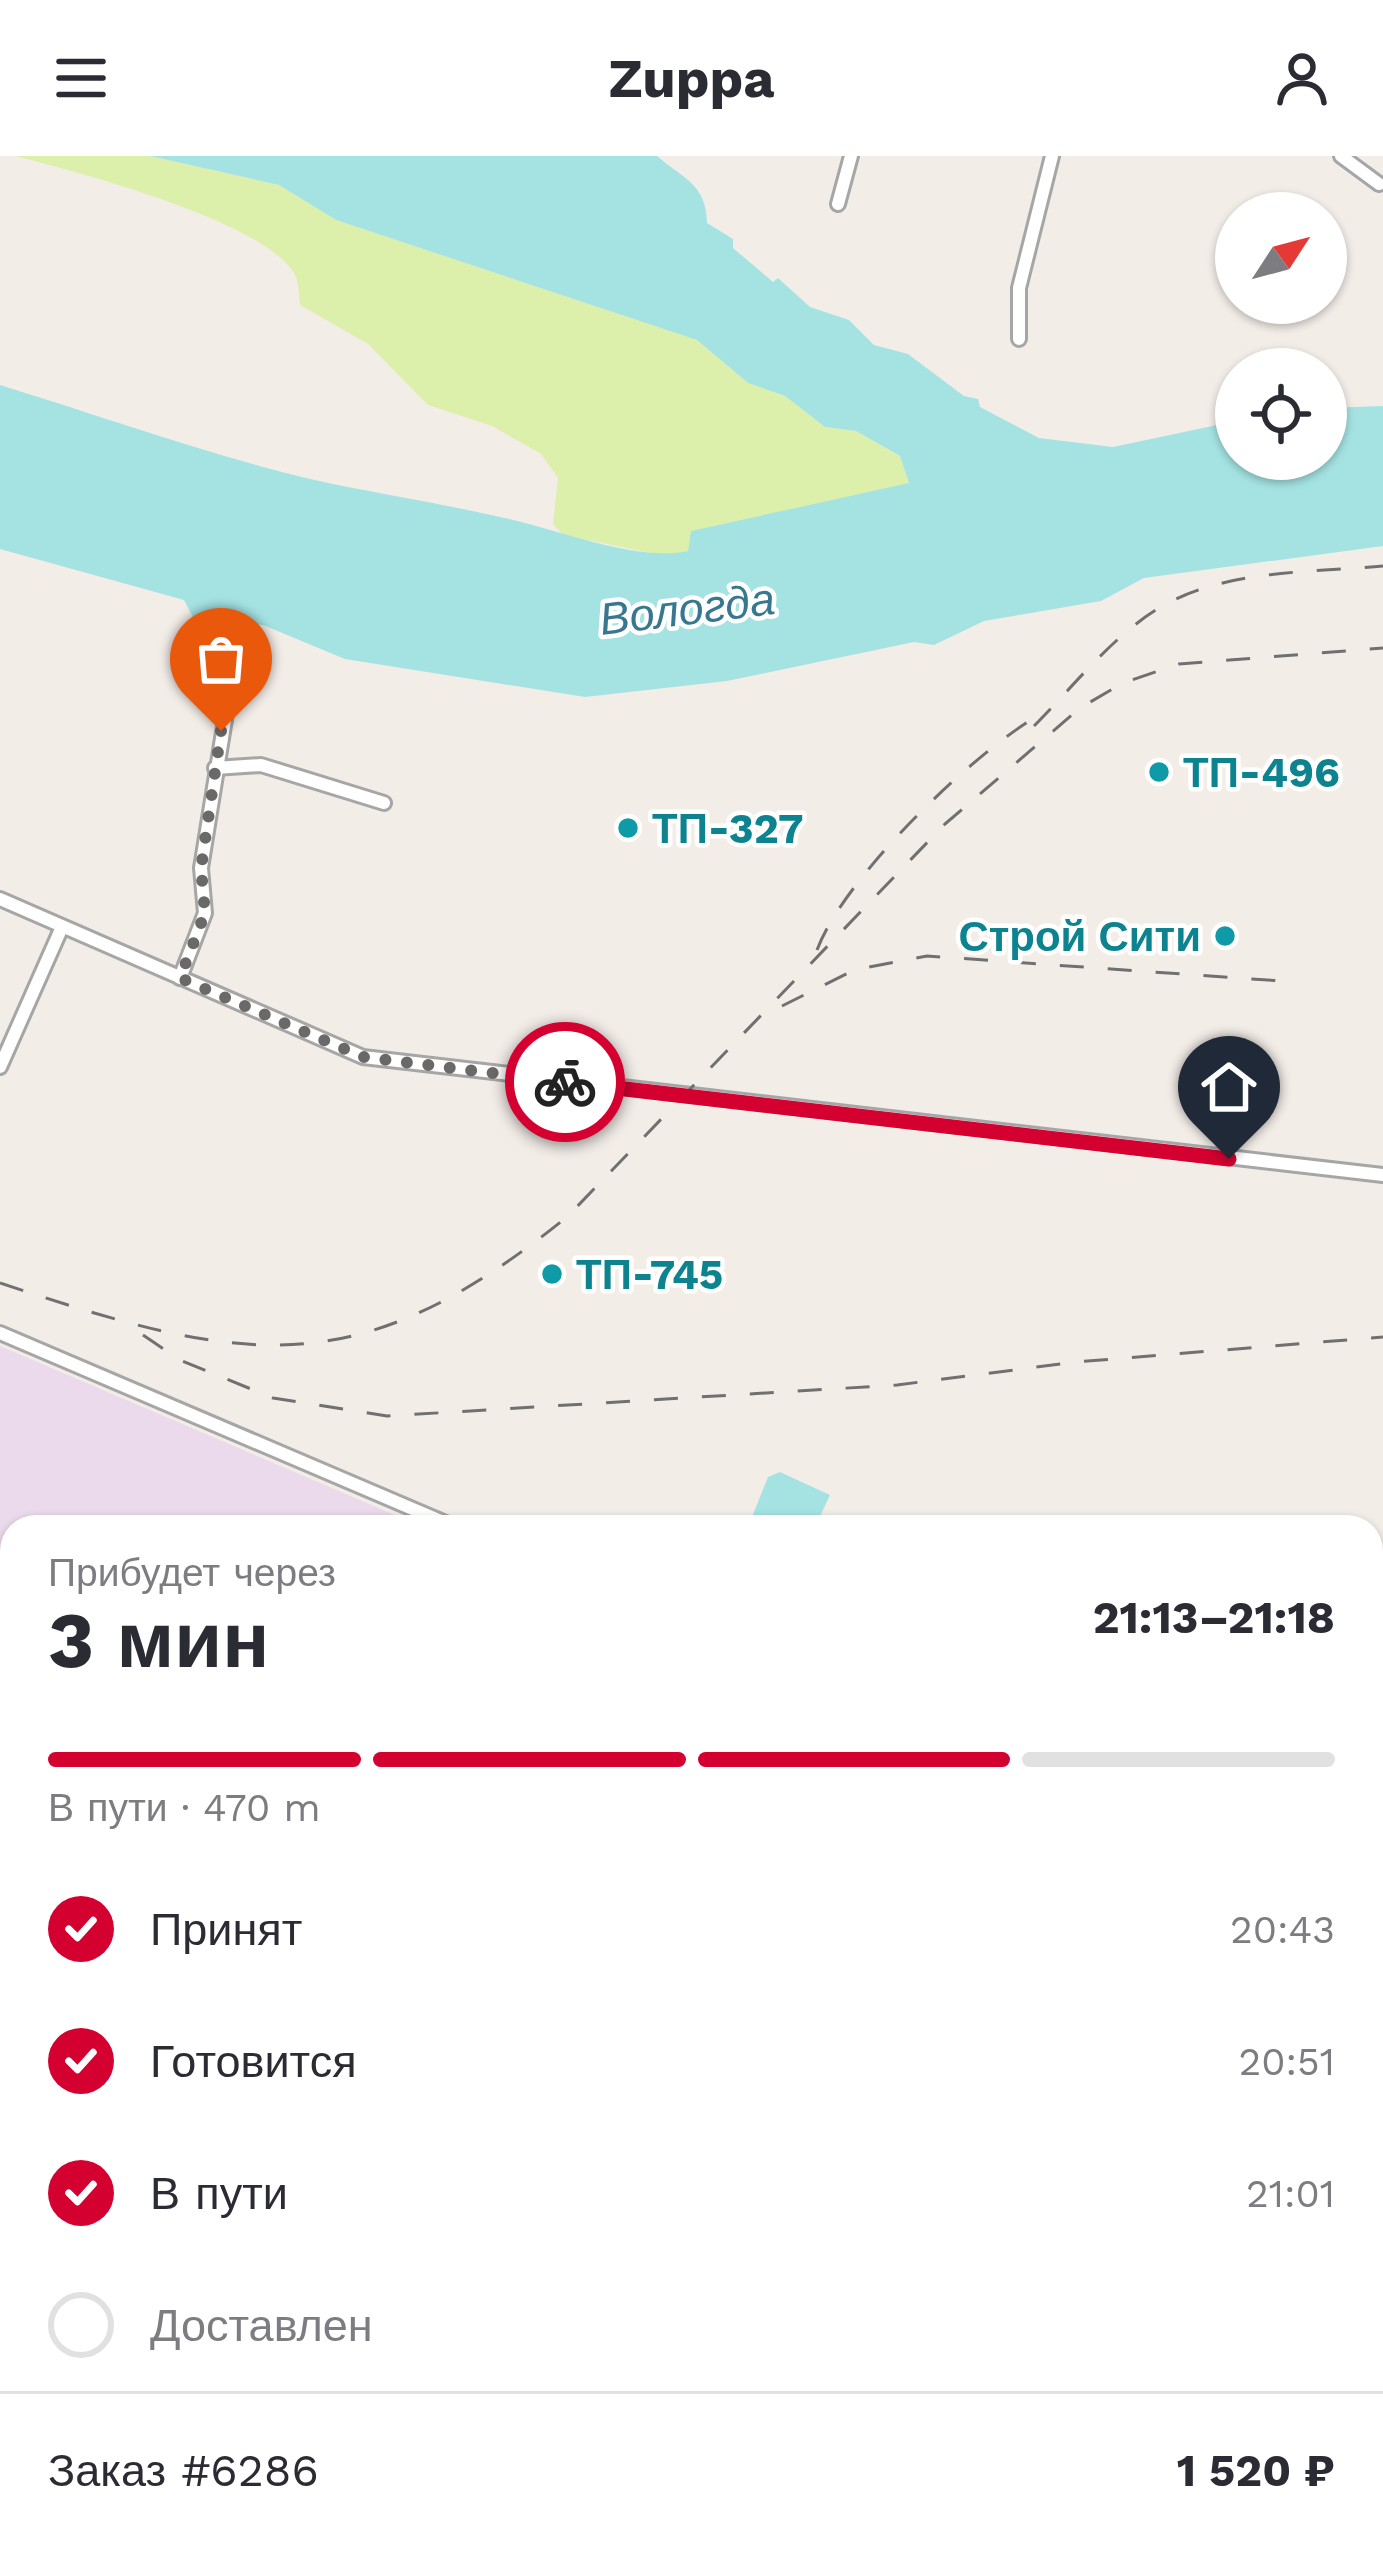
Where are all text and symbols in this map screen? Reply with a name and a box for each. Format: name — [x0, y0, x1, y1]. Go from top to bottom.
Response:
icon: menu — [48, 45, 114, 111]
icon: person — [1269, 45, 1335, 111]
text: Zuppa — [609, 47, 774, 110]
north arrow — [1215, 192, 1347, 324]
map controls — [1215, 192, 1347, 480]
button: locate — [1215, 348, 1347, 480]
water label: Вологда — [596, 572, 778, 646]
pin — [170, 608, 272, 731]
icon: bag — [188, 626, 254, 692]
place label: ТП-496 — [1183, 748, 1340, 797]
marker: ТП-496 — [1146, 759, 1172, 785]
place label: ТП-327 — [652, 804, 804, 853]
marker: ТП-327 — [615, 815, 641, 841]
place label: Строй Сити — [958, 912, 1201, 961]
marker: Строй Сити — [1212, 923, 1238, 949]
courier — [505, 1022, 625, 1142]
pin — [1178, 1036, 1280, 1159]
icon: bike — [532, 1049, 598, 1115]
icon: home — [1196, 1054, 1262, 1120]
place label: ТП-745 — [576, 1250, 723, 1299]
marker: ТП-745 — [539, 1261, 565, 1287]
text: Прибудет через — [48, 1550, 336, 1595]
text: 21:13–21:18 — [1093, 1591, 1335, 1644]
text: 3 мин — [48, 1594, 269, 1686]
text: В пути · 470 m — [48, 1785, 321, 1830]
icon: check — [48, 1896, 114, 1962]
text: Принят — [150, 1903, 302, 1956]
text: 20:43 — [1230, 1907, 1335, 1952]
icon: check — [48, 2028, 114, 2094]
text: Готовится — [150, 2035, 357, 2088]
text: 20:51 — [1239, 2039, 1335, 2084]
icon: check — [48, 2160, 114, 2226]
text: В пути — [150, 2167, 288, 2220]
text: 21:01 — [1246, 2171, 1335, 2216]
text: Доставлен — [150, 2299, 373, 2352]
text: Заказ #6286 — [48, 2444, 319, 2497]
text: 1 520 ₽ — [1177, 2444, 1335, 2497]

